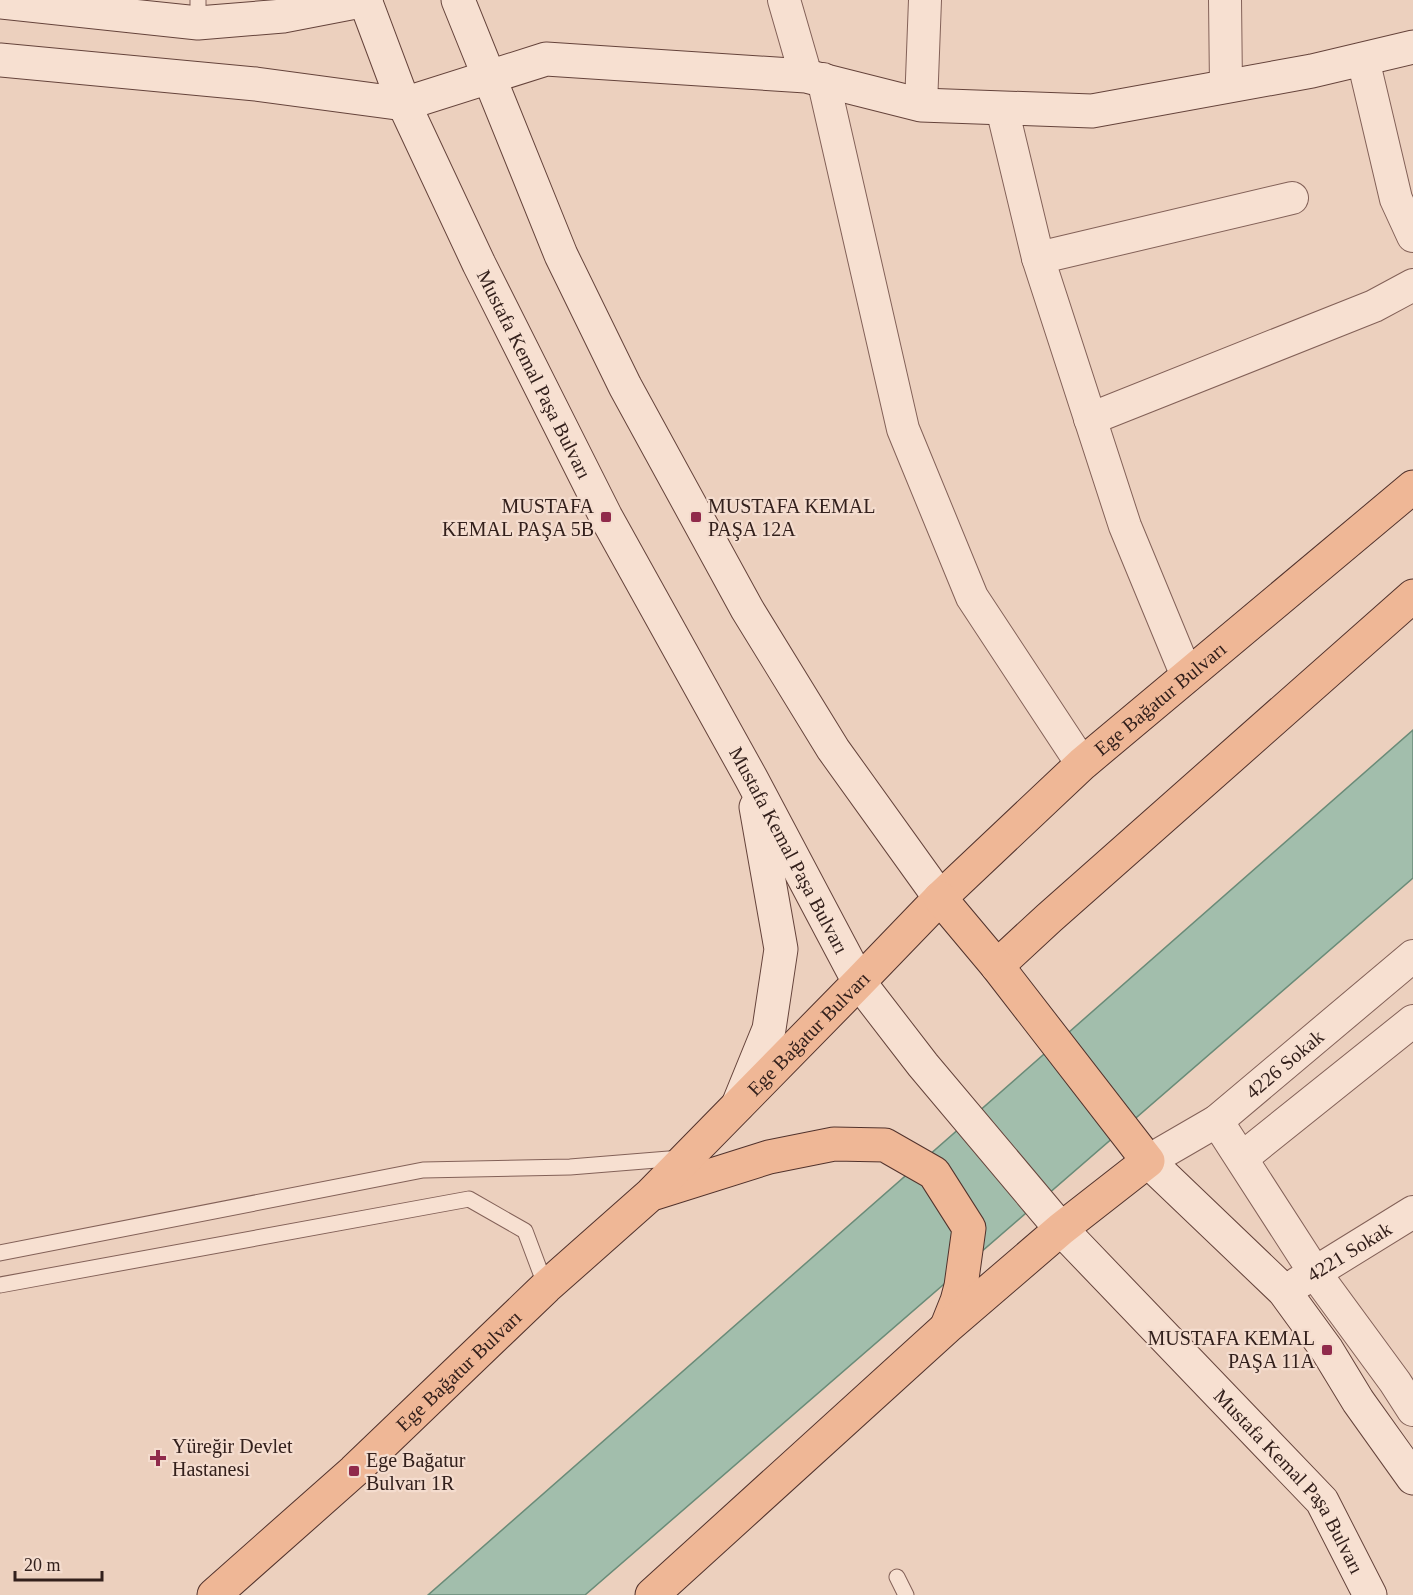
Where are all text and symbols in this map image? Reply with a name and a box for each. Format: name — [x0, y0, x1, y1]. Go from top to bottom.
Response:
street label: Mustafa Kemal Paşa Bulvarı — [473, 266, 596, 483]
place label: MUSTAFA KEMAL PAŞA 5B — [442, 495, 595, 541]
place label: MUSTAFA KEMAL PAŞA 12A — [708, 495, 876, 541]
marker: MUSTAFA KEMAL PAŞA 5B — [599, 510, 613, 524]
marker: MUSTAFA KEMAL PAŞA 12A — [689, 510, 703, 524]
street label: Ege Bağatur Bulvarı — [1090, 637, 1231, 760]
street label: Mustafa Kemal Paşa Bulvarı — [725, 743, 853, 958]
street label: Ege Bağatur Bulvarı — [743, 967, 874, 1100]
street label: 4226 Sokak — [1241, 1025, 1328, 1103]
street label: 4221 Sokak — [1303, 1217, 1395, 1286]
street label: Ege Bağatur Bulvarı — [392, 1306, 526, 1436]
place label: MUSTAFA KEMAL PAŞA 11A — [1148, 1327, 1316, 1373]
marker: MUSTAFA KEMAL PAŞA 11A — [1320, 1343, 1334, 1357]
street label: Mustafa Kemal Paşa Bulvarı — [1210, 1385, 1368, 1578]
place label: Yüreğir Devlet Hastanesi — [172, 1435, 293, 1480]
marker: Yüreğir Devlet Hastanesi — [149, 1449, 167, 1467]
place label: Ege Bağatur Bulvarı 1R — [366, 1449, 466, 1494]
marker: Ege Bağatur Bulvarı 1R — [347, 1464, 361, 1478]
scale bar — [15, 1544, 102, 1582]
text: 20 m — [24, 1555, 61, 1575]

